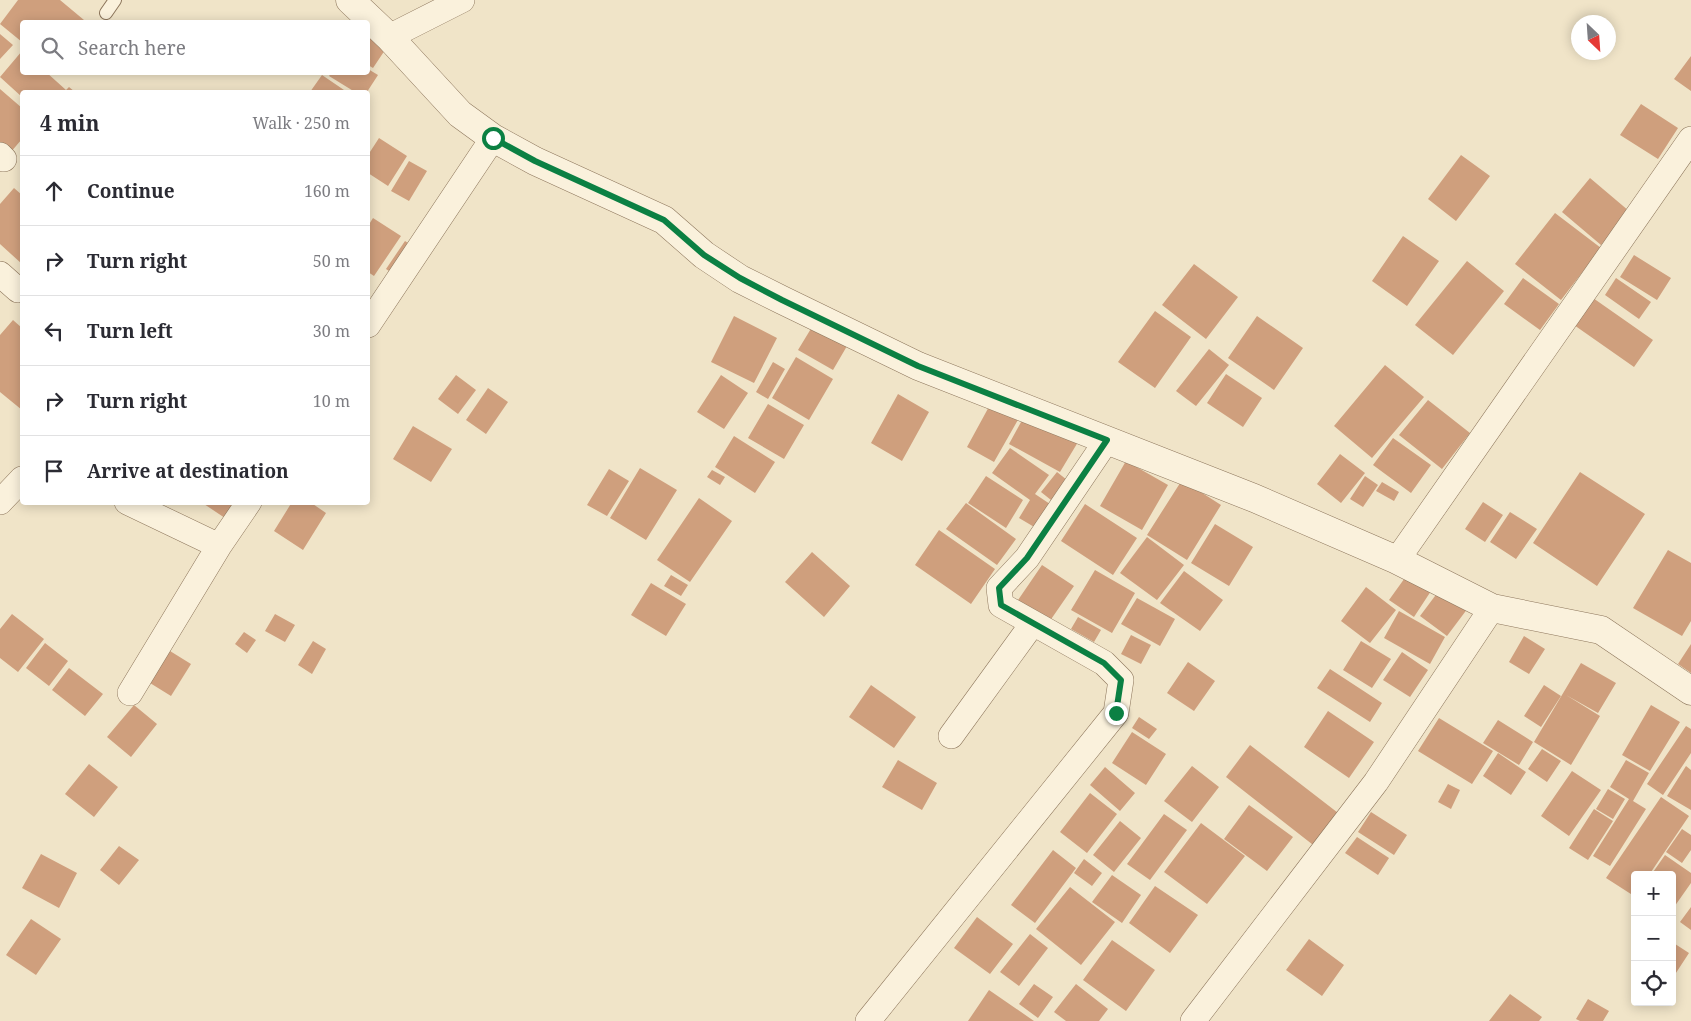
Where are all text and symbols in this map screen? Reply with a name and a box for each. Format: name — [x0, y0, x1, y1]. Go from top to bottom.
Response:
north arrow — [1571, 15, 1616, 60]
search box — [20, 20, 370, 75]
icon: search — [38, 34, 66, 62]
text: Search here — [78, 35, 186, 61]
text: 4 min — [40, 109, 99, 137]
text: Walk · 250 m — [253, 112, 350, 134]
route start — [482, 127, 505, 150]
icon: ahead — [40, 177, 68, 205]
text: Continue — [87, 178, 175, 204]
text: 160 m — [304, 180, 350, 202]
icon: right — [40, 247, 68, 275]
text: Turn right — [87, 248, 187, 274]
text: 50 m — [313, 250, 350, 272]
icon: left — [40, 317, 68, 345]
text: Turn left — [87, 318, 173, 344]
text: 30 m — [313, 320, 350, 342]
icon: right — [40, 387, 68, 415]
text: Turn right — [87, 388, 187, 414]
text: 10 m — [313, 390, 350, 412]
icon: arrive — [40, 457, 68, 485]
text: Arrive at destination — [87, 458, 289, 484]
route end — [1105, 702, 1128, 725]
map controls — [1631, 871, 1676, 1006]
button: + — [1631, 871, 1676, 916]
button: − — [1631, 916, 1676, 961]
button: locate — [1631, 961, 1676, 1006]

